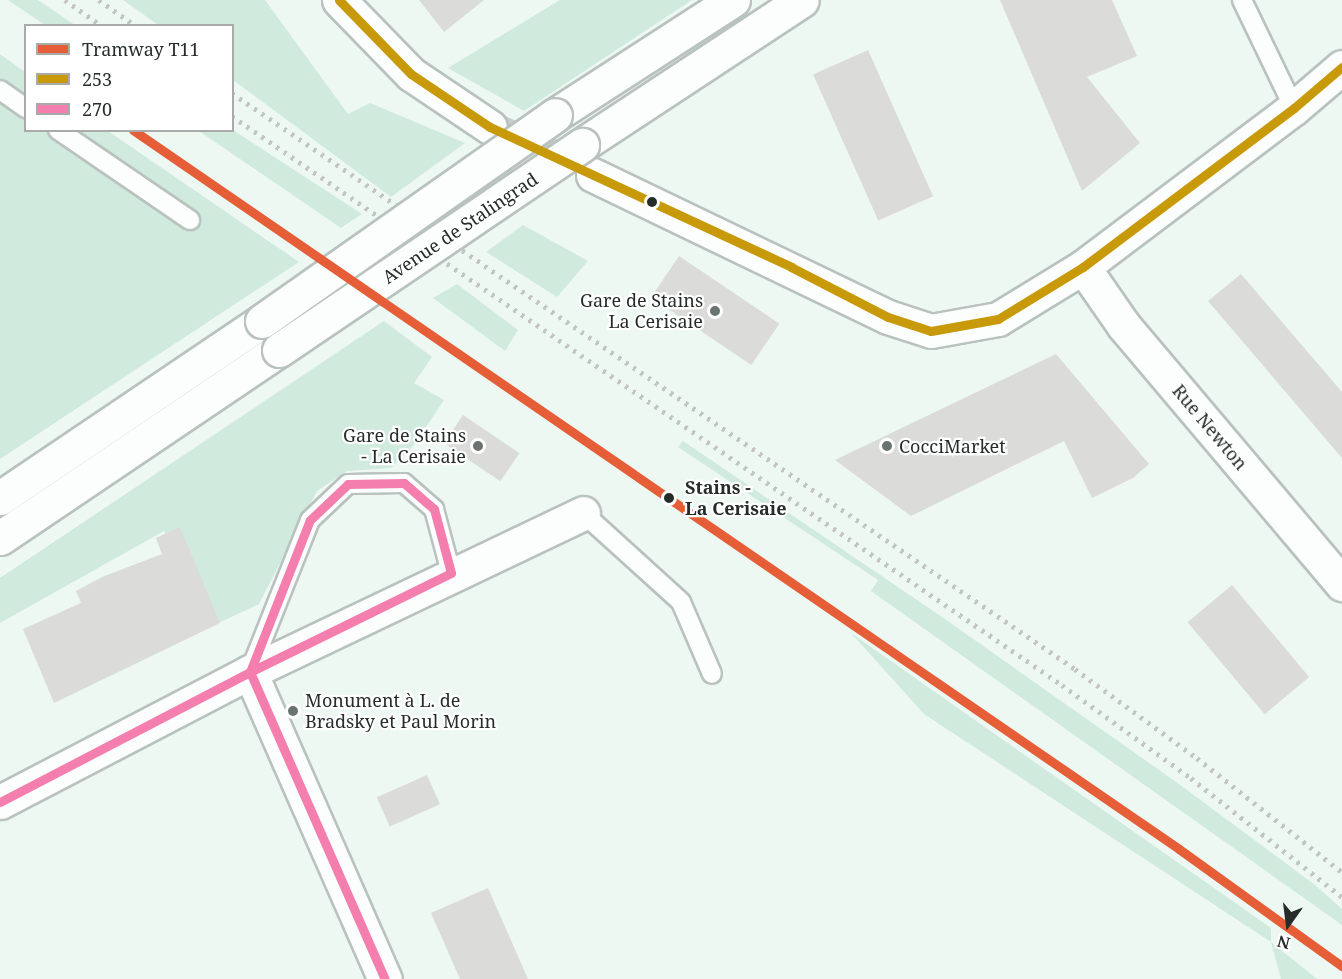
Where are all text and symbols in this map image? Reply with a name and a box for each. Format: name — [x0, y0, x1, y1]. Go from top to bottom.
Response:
legend — [24, 24, 234, 132]
text: Tramway T11 — [82, 37, 200, 61]
text: 253 — [82, 67, 112, 91]
text: 270 — [82, 97, 112, 121]
street label: Avenue de Stalingrad — [378, 168, 542, 288]
unlabelled marker — [646, 196, 658, 208]
place label: Gare de Stains La Cerisaie — [580, 290, 703, 332]
marker: Gare de Stains La Cerisaie — [708, 304, 722, 318]
street label: Rue Newton — [1168, 380, 1252, 474]
place label: Gare de Stains - La Cerisaie — [343, 425, 466, 468]
place label: CocciMarket — [899, 435, 1006, 457]
marker: Gare de Stains - La Cerisaie — [471, 439, 485, 453]
marker: CocciMarket — [880, 439, 894, 453]
place label: Stains - La Cerisaie — [685, 477, 786, 520]
marker: Stains - La Cerisaie — [658, 487, 680, 509]
place label: Monument à L. de Bradsky et Paul Morin — [305, 690, 496, 732]
marker: Monument à L. de Bradsky et Paul Morin — [286, 704, 300, 718]
north arrow — [1258, 895, 1318, 955]
text: N — [1275, 930, 1292, 955]

